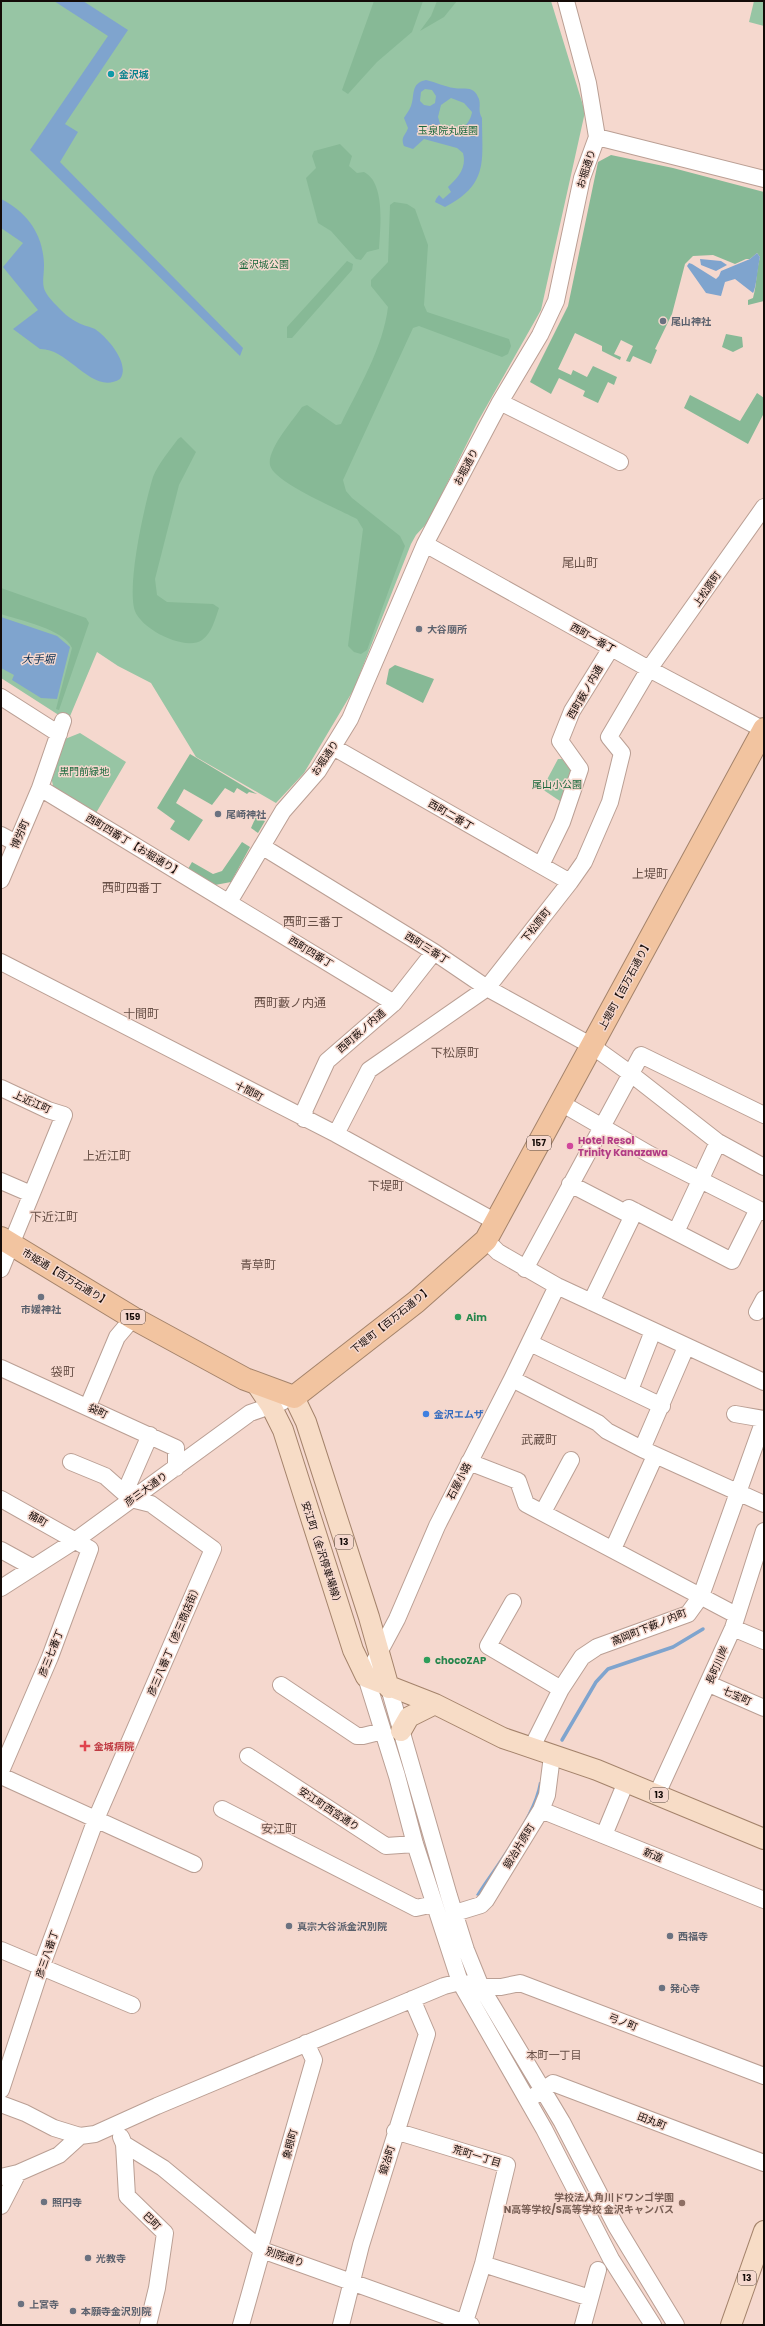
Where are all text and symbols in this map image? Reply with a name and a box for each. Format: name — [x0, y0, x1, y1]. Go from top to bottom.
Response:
place label: 金沢城 — [119, 67, 149, 82]
marker: 金沢城 — [106, 69, 116, 79]
park label: 玉泉院丸庭園 — [418, 123, 478, 138]
street label: お堀通り — [573, 148, 599, 190]
park label: 金沢城公園 — [239, 257, 289, 272]
place label: 尾山神社 — [671, 314, 712, 329]
marker: 尾山神社 — [658, 316, 668, 326]
street label: お堀通り — [450, 446, 482, 488]
district label: 尾山町 — [562, 554, 598, 571]
street label: 上松原町 — [689, 568, 725, 610]
street label: 西町一番丁 — [567, 619, 619, 657]
place label: 大谷廟所 — [427, 622, 467, 637]
marker: 大谷廟所 — [414, 624, 424, 634]
water label: 大手堀 — [22, 651, 56, 667]
street label: 西町薮ノ内通 — [564, 662, 606, 722]
street label: お堀通り — [308, 737, 342, 779]
park label: 黒門前緑地 — [59, 764, 110, 779]
park label: 尾山小公園 — [532, 777, 582, 792]
street label: 西町二番丁 — [426, 796, 476, 834]
place label: 尾崎神社 — [226, 807, 267, 822]
marker: 尾崎神社 — [213, 809, 223, 819]
street label: 西町四番丁【お堀通り】 — [83, 810, 185, 880]
street label: 博労町 — [7, 817, 33, 851]
district label: 上堤町 — [632, 865, 668, 882]
district label: 西町四番丁 — [102, 879, 162, 896]
street label: 下松原町 — [518, 905, 554, 945]
district label: 西町三番丁 — [283, 913, 343, 930]
street label: 西町三番丁 — [402, 928, 452, 968]
street label: 西町四番丁 — [286, 933, 336, 971]
street label: 上堤町【百万石通り】 — [595, 937, 655, 1033]
district label: 西町藪ノ内通 — [254, 994, 326, 1011]
district label: 十間町 — [123, 1005, 159, 1022]
street label: 西町薮ノ内通 — [333, 1006, 389, 1056]
district label: 下松原町 — [431, 1044, 479, 1061]
street label: 十間町 — [232, 1078, 266, 1104]
street label: 上近江町 — [11, 1087, 53, 1117]
place label: Hotel Resol Trinity Kanazawa — [578, 1133, 668, 1160]
road number: 157 — [527, 1136, 551, 1150]
marker: Hotel Resol Trinity Kanazawa — [565, 1141, 575, 1151]
district label: 上近江町 — [83, 1147, 131, 1164]
district label: 下堤町 — [368, 1177, 404, 1194]
district label: 下近江町 — [30, 1208, 78, 1225]
street label: 市姫通【百万石通り】 — [19, 1245, 113, 1309]
district label: 青草町 — [240, 1256, 276, 1273]
street label: 下堤町【百万石通り】 — [347, 1283, 435, 1357]
marker: 市媛神社 — [36, 1292, 46, 1302]
place label: 市媛神社 — [21, 1302, 62, 1317]
road number: 159 — [121, 1310, 145, 1324]
place label: Aim — [466, 1310, 487, 1325]
marker: Aim — [453, 1312, 463, 1322]
district label: 袋町 — [50, 1363, 75, 1380]
street label: 袋町 — [86, 1400, 110, 1422]
place label: 金沢エムザ — [434, 1407, 484, 1422]
marker: 金沢エムザ — [421, 1409, 431, 1419]
district label: 武蔵町 — [521, 1431, 557, 1448]
street label: 石屋小路 — [443, 1460, 475, 1502]
street label: 彦三大通り — [121, 1468, 171, 1510]
street label: 安江町（金沢停車場線） — [298, 1499, 346, 1609]
street label: 桶町 — [26, 1508, 50, 1530]
road number: 13 — [335, 1535, 353, 1549]
street label: 彦三八番丁（彦三商店街） — [144, 1582, 204, 1698]
street label: 高岡町下薮ノ内町 — [609, 1605, 689, 1649]
street label: 彦三七番丁 — [35, 1627, 67, 1679]
street label: 長町川岸 — [702, 1644, 732, 1686]
place label: chocoZAP — [435, 1653, 486, 1668]
marker: chocoZAP — [422, 1655, 432, 1665]
street label: 七宝町 — [720, 1683, 754, 1709]
place label: 金城病院 — [94, 1739, 134, 1754]
marker: 金城病院 — [79, 1740, 91, 1752]
street label: 安江町西宮通り — [296, 1784, 362, 1834]
road number: 13 — [650, 1788, 668, 1802]
district label: 安江町 — [261, 1820, 297, 1837]
street label: 鍛冶片原町 — [500, 1821, 538, 1871]
street label: 新道 — [641, 1844, 665, 1866]
place label: 真宗大谷派金沢別院 — [297, 1919, 387, 1934]
marker: 真宗大谷派金沢別院 — [284, 1921, 294, 1931]
street label: 彦三八番丁 — [32, 1928, 62, 1980]
place label: 西福寺 — [678, 1929, 708, 1944]
marker: 西福寺 — [665, 1931, 675, 1941]
place label: 発心寺 — [670, 1981, 700, 1996]
marker: 発心寺 — [657, 1983, 667, 1993]
street label: 弓ノ町 — [606, 2010, 640, 2034]
district label: 本町一丁目 — [527, 2047, 582, 2063]
street label: 田丸町 — [635, 2109, 669, 2133]
street label: 象眼町 — [279, 2128, 301, 2160]
street label: 荒町一丁目 — [451, 2142, 503, 2170]
street label: 鍛冶町 — [375, 2143, 399, 2177]
place label: 学校法人角川ドワンゴ学園 N高等学校/S高等学校 金沢キャンパス — [504, 2190, 674, 2217]
place label: 照円寺 — [52, 2195, 82, 2210]
marker: 照円寺 — [39, 2197, 49, 2207]
marker: 学校法人角川ドワンゴ学園 N高等学校/S高等学校 金沢キャンパス — [677, 2198, 687, 2208]
street label: 巴町 — [140, 2209, 164, 2233]
street label: 別院通り — [264, 2243, 306, 2271]
place label: 光教寺 — [96, 2251, 126, 2266]
marker: 光教寺 — [83, 2253, 93, 2263]
road number: 13 — [738, 2271, 756, 2285]
place label: 上宮寺 — [29, 2297, 59, 2312]
marker: 上宮寺 — [16, 2299, 26, 2309]
place label: 本願寺金沢別院 — [80, 2304, 151, 2319]
marker: 本願寺金沢別院 — [68, 2306, 78, 2316]

